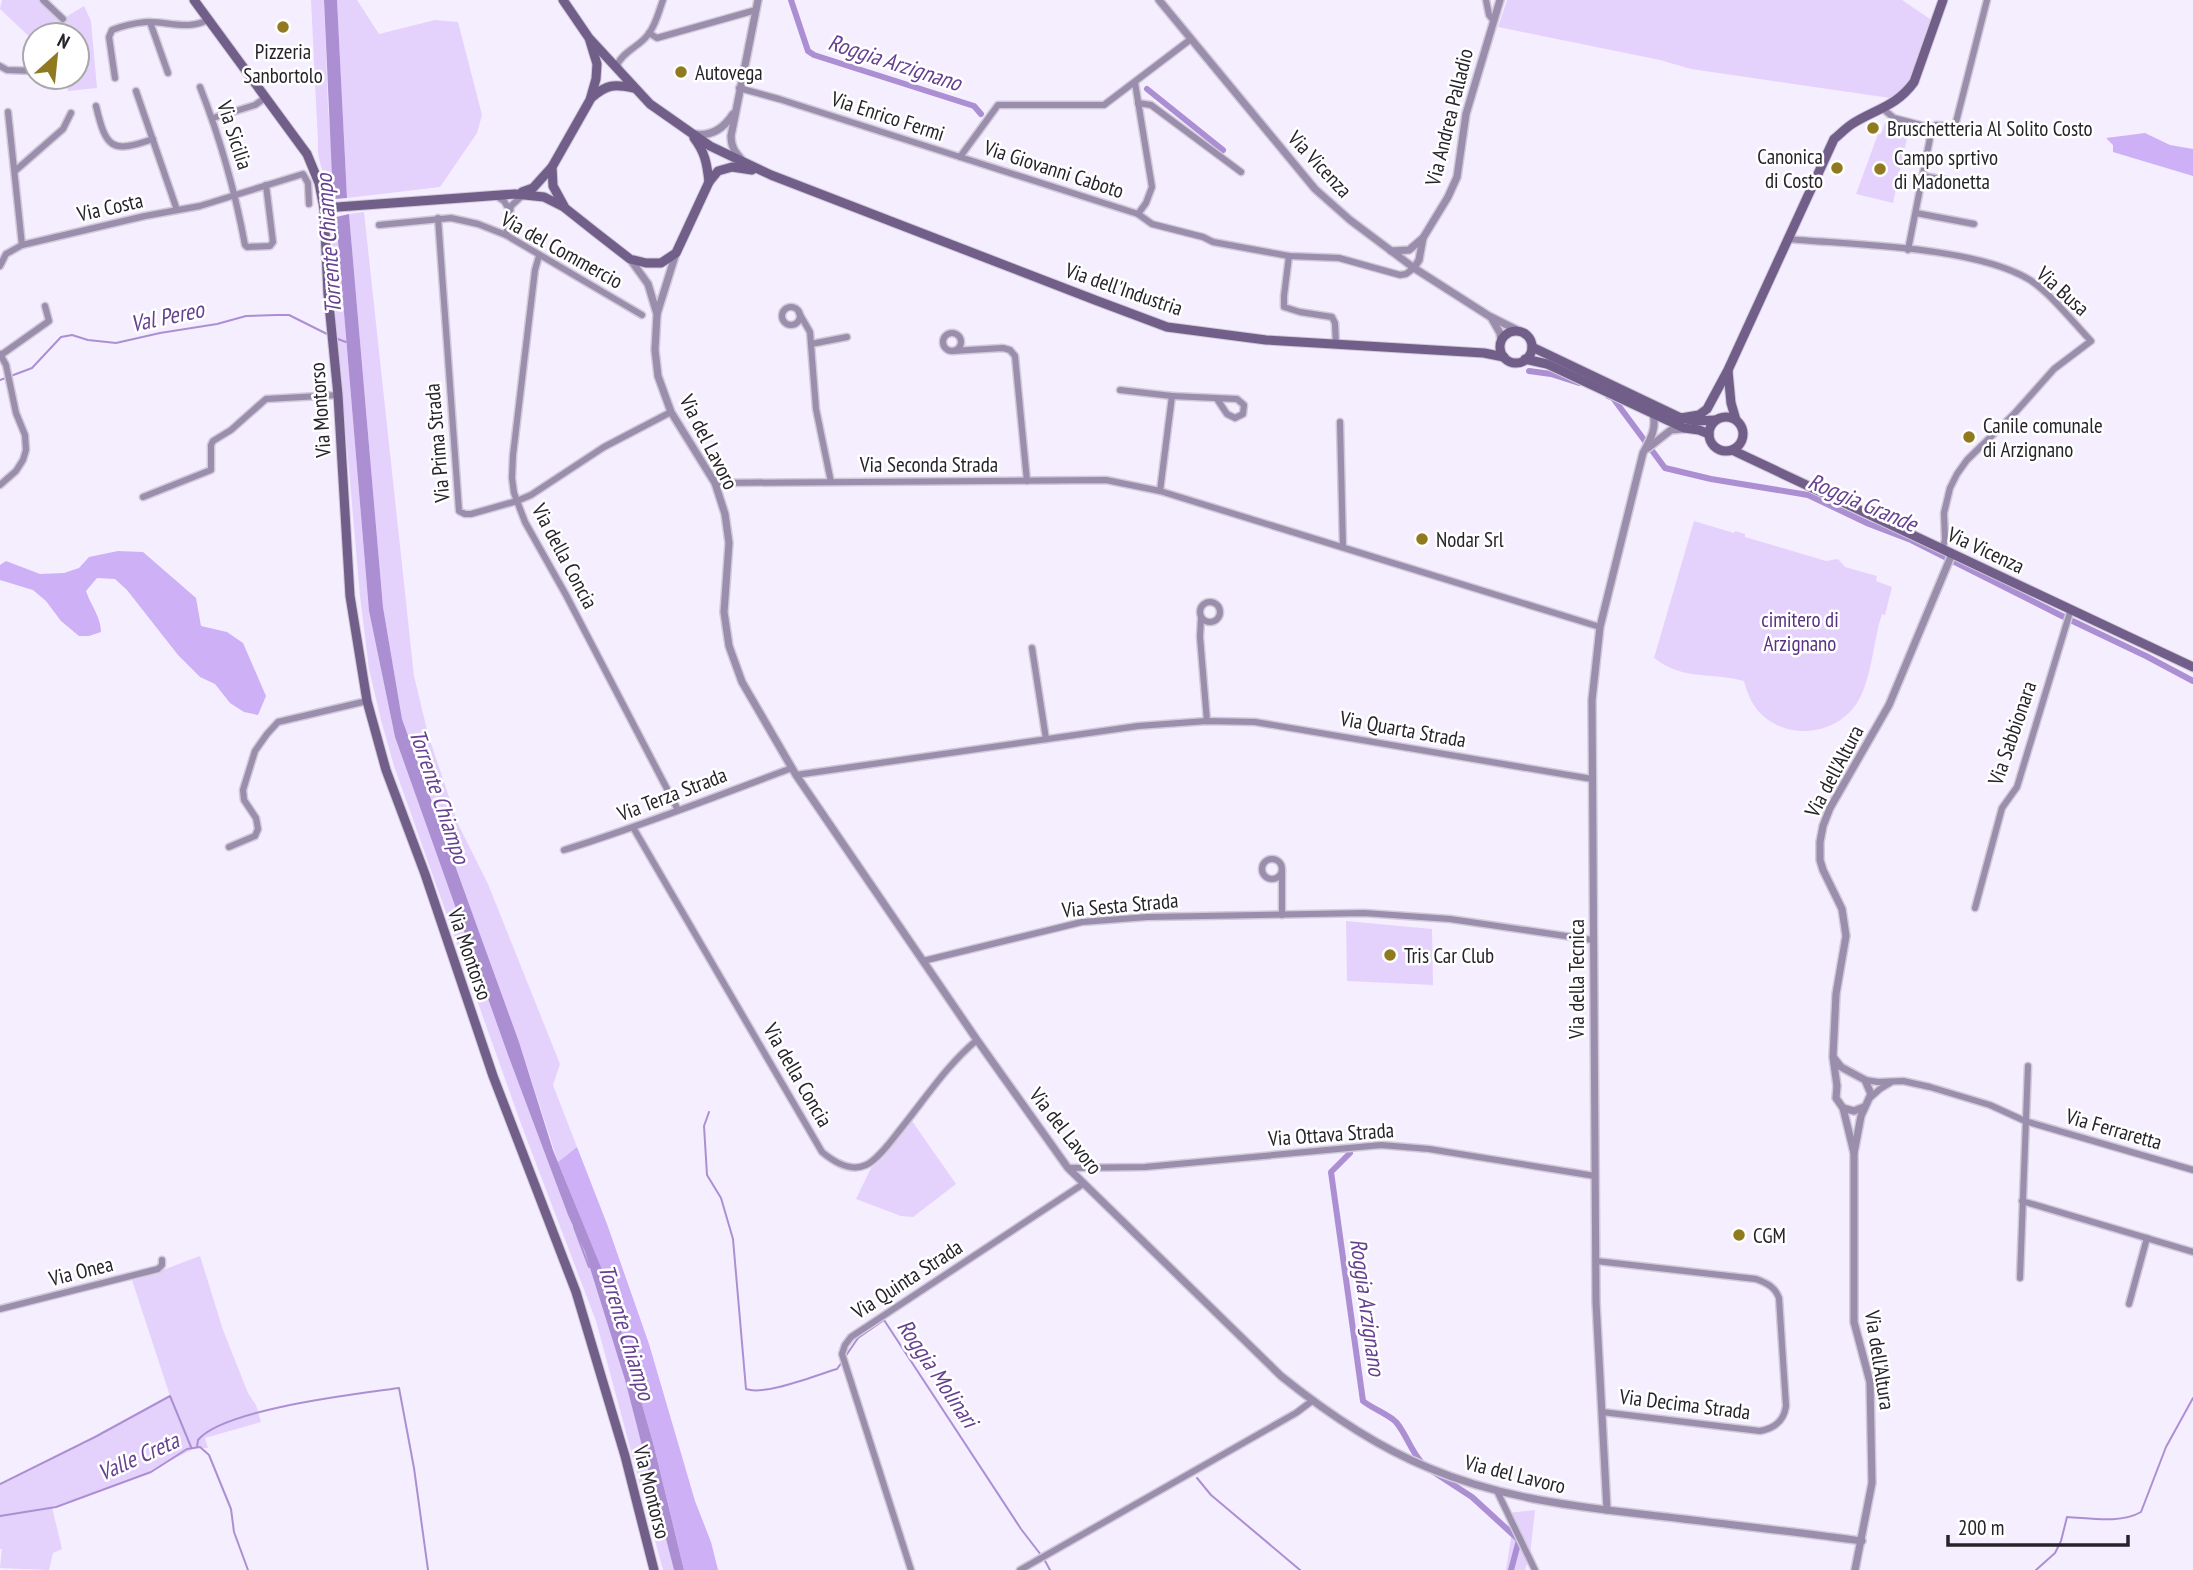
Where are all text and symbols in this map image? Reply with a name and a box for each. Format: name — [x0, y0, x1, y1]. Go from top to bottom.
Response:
marker: Pizzeria Sanbortolo — [275, 19, 291, 35]
north arrow — [21, 21, 91, 91]
water label: Roggia Arzignano — [825, 27, 967, 98]
text: N — [54, 28, 74, 54]
place label: Pizzeria Sanbortolo — [243, 38, 323, 89]
street label: Via Andrea Palladio — [1419, 46, 1479, 189]
place label: Autovega — [695, 59, 763, 86]
marker: Autovega — [673, 64, 689, 80]
street label: Via Enrico Fermi — [827, 85, 948, 147]
street label: Via Sicilia — [211, 96, 259, 173]
place label: Bruschetteria Al Solito Costo — [1887, 115, 2093, 142]
marker: Bruschetteria Al Solito Costo — [1865, 120, 1881, 136]
street label: Via Vicenza — [1282, 124, 1358, 203]
street label: Via Giovanni Caboto — [980, 133, 1127, 204]
place label: Canonica di Costo — [1757, 143, 1823, 194]
place label: Campo sprtivo di Madonetta — [1894, 144, 1998, 195]
marker: Canonica di Costo — [1829, 160, 1845, 176]
marker: Campo sprtivo di Madonetta — [1872, 161, 1888, 177]
water label: Torrente Chiampo — [308, 171, 347, 315]
street label: Via Costa — [74, 186, 145, 228]
street label: Via del Commercio — [495, 205, 628, 295]
street label: Via dell'Industria — [1061, 256, 1186, 322]
street label: Via Busa — [2030, 260, 2095, 322]
water label: Val Pereo — [128, 294, 208, 338]
street label: Via Montorso — [303, 361, 337, 460]
street label: Via Prima Strada — [418, 382, 456, 505]
street label: Via del Lavoro — [673, 389, 744, 494]
place label: Canile comunale di Arzignano — [1983, 412, 2103, 463]
marker: Canile comunale di Arzignano — [1961, 429, 1977, 445]
street label: Via Seconda Strada — [859, 451, 998, 478]
water label: Roggia Grande — [1804, 466, 1923, 538]
street label: Via della Concia — [526, 498, 604, 613]
street label: Via Vicenza — [1942, 520, 2029, 580]
place label: Nodar Srl — [1436, 526, 1504, 553]
marker: Nodar Srl — [1414, 531, 1430, 547]
park label: cimitero di Arzignano — [1761, 606, 1839, 657]
street label: Via Sabbionara — [1981, 677, 2042, 789]
street label: Via Quarta Strada — [1337, 704, 1468, 753]
street label: Via dell'Altura — [1798, 720, 1869, 822]
water label: Torrente Chiampo — [403, 725, 477, 869]
street label: Via Terza Strada — [613, 761, 731, 828]
street label: Via Sesta Strada — [1060, 886, 1179, 924]
street label: Via Montorso — [441, 904, 498, 1003]
street label: Via della Tecnica — [1563, 919, 1590, 1040]
place label: Tris Car Club — [1404, 942, 1494, 969]
marker: Tris Car Club — [1382, 947, 1398, 963]
street label: Via della Concia — [757, 1017, 839, 1132]
street label: Via del Lavoro — [1023, 1081, 1108, 1180]
street label: Via Ferraretta — [2062, 1102, 2165, 1156]
street label: Via Ottava Strada — [1266, 1116, 1395, 1152]
place label: CGM — [1753, 1222, 1786, 1249]
marker: CGM — [1731, 1227, 1747, 1243]
street label: Via Quinta Strada — [846, 1233, 967, 1325]
water label: Roggia Arzignano — [1344, 1237, 1392, 1379]
street label: Via Onea — [45, 1250, 116, 1292]
water label: Torrente Chiampo — [593, 1261, 662, 1405]
street label: Via dell'Altura — [1859, 1307, 1901, 1412]
water label: Roggia Molinari — [891, 1313, 987, 1435]
street label: Via Decima Strada — [1617, 1382, 1752, 1425]
water label: Valle Creta — [93, 1425, 185, 1487]
street label: Via Montorso — [627, 1441, 677, 1542]
street label: Via del Lavoro — [1461, 1448, 1568, 1500]
scale bar — [1948, 1504, 2128, 1548]
text: 200 m — [1958, 1514, 2004, 1541]

